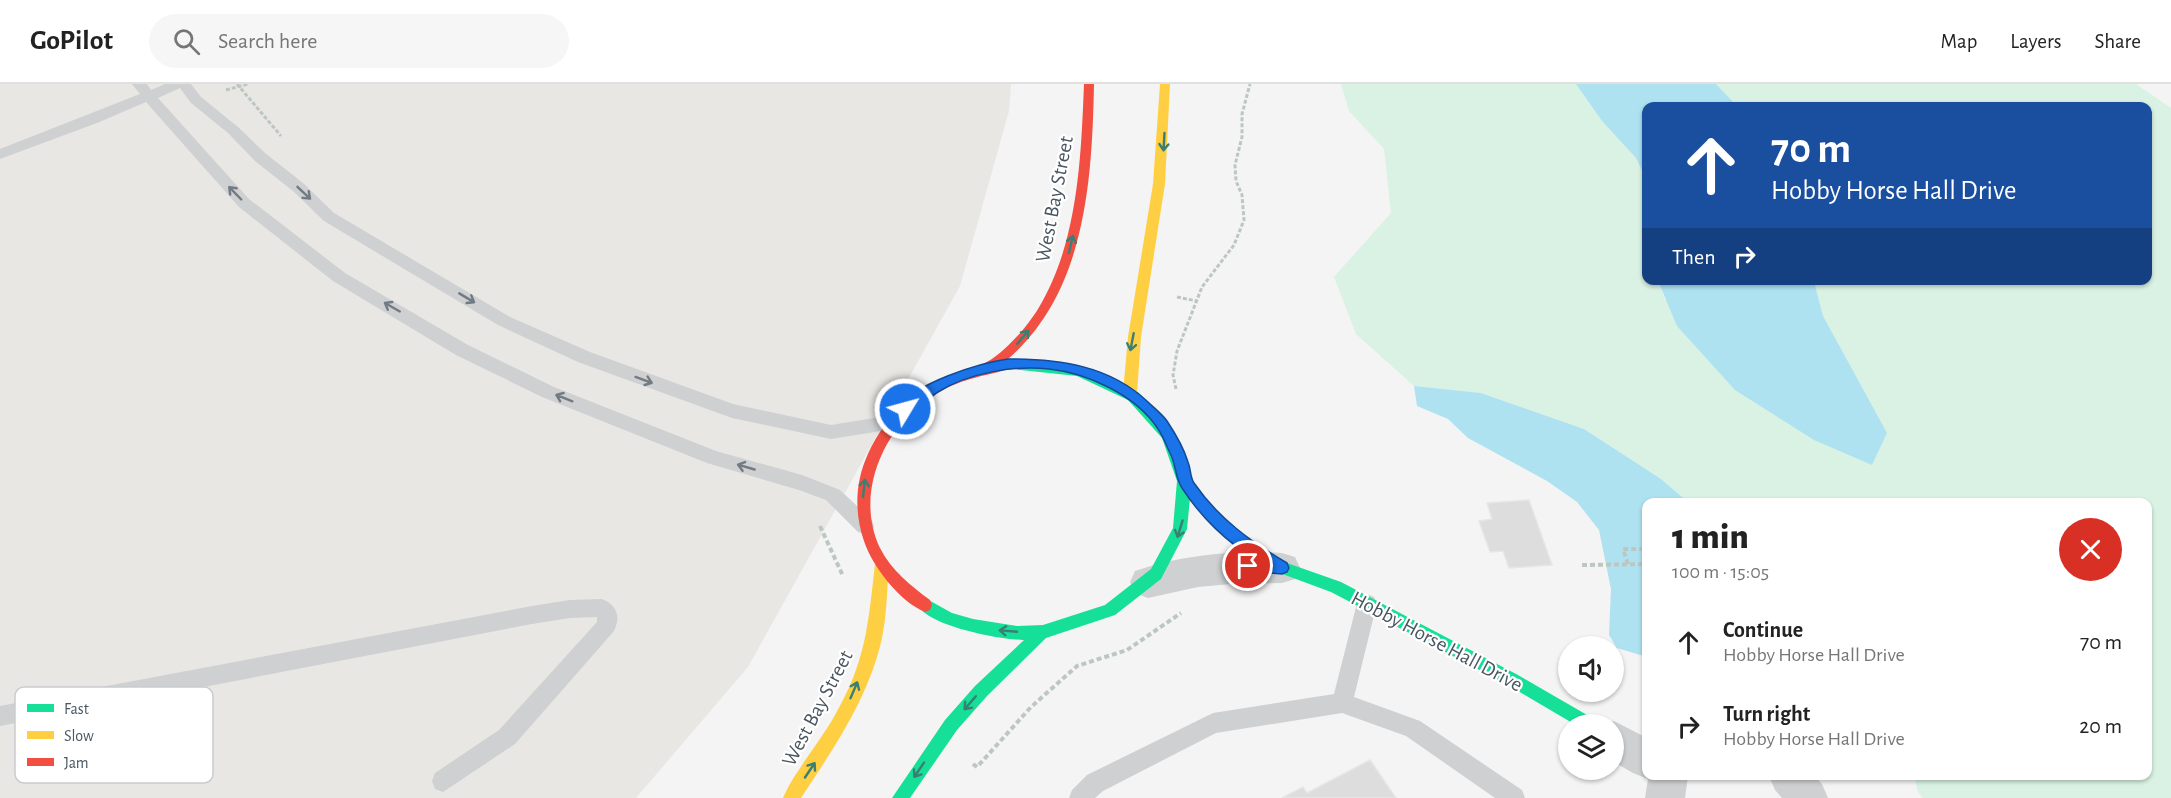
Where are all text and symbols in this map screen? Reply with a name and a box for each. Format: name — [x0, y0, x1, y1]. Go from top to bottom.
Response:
search box — [149, 14, 569, 68]
icon: search — [170, 25, 203, 58]
text: GoPilot — [30, 27, 113, 55]
text: Search here — [218, 30, 318, 52]
text: Map — [1941, 31, 1977, 52]
text: Layers — [2010, 31, 2061, 52]
text: Share — [2094, 31, 2141, 52]
icon: ahead — [1672, 126, 1750, 204]
text: 70 m — [1771, 128, 1851, 170]
one-way arrow — [1158, 132, 1169, 152]
street label: West Bay Street — [1032, 134, 1077, 264]
text: Hobby Horse Hall Drive — [1771, 177, 2016, 204]
one-way arrow — [227, 185, 242, 200]
one-way arrow — [296, 186, 311, 200]
one-way arrow — [1065, 235, 1077, 254]
icon: right — [1728, 240, 1761, 273]
text: Then — [1672, 246, 1716, 268]
one-way arrow — [458, 293, 475, 305]
one-way arrow — [384, 300, 401, 312]
one-way arrow — [1017, 329, 1030, 345]
one-way arrow — [1126, 331, 1137, 351]
one-way arrow — [634, 375, 652, 386]
position arrow — [873, 377, 937, 441]
one-way arrow — [555, 392, 573, 403]
one-way arrow — [737, 461, 756, 472]
one-way arrow — [859, 479, 870, 498]
button: close — [2059, 518, 2122, 581]
one-way arrow — [1173, 519, 1184, 538]
text: 1 min — [1672, 519, 1749, 555]
pin — [1222, 540, 1273, 591]
icon: arrive — [1231, 549, 1264, 582]
text: 100 m · 15:05 — [1672, 562, 1769, 582]
street label: Hobby Horse Hall Drive — [1348, 587, 1526, 696]
text: Continue — [1723, 619, 1803, 641]
one-way arrow — [998, 625, 1018, 636]
icon: ahead — [1672, 626, 1705, 659]
text: 70 m — [2080, 631, 2122, 653]
map controls — [1558, 636, 1624, 780]
button: sound — [1558, 636, 1624, 702]
text: Hobby Horse Hall Drive — [1723, 645, 1905, 665]
street label: West Bay Street — [778, 647, 857, 770]
one-way arrow — [849, 681, 860, 700]
legend — [15, 687, 213, 783]
one-way arrow — [963, 695, 977, 711]
text: Fast — [64, 701, 89, 717]
text: Turn right — [1723, 703, 1810, 725]
icon: right — [1672, 710, 1705, 743]
button: layers — [1558, 714, 1624, 780]
text: 20 m — [2079, 715, 2122, 737]
text: Slow — [64, 728, 94, 744]
text: Hobby Horse Hall Drive — [1723, 729, 1905, 749]
text: Jam — [64, 755, 89, 771]
one-way arrow — [913, 761, 925, 778]
one-way arrow — [804, 763, 816, 779]

